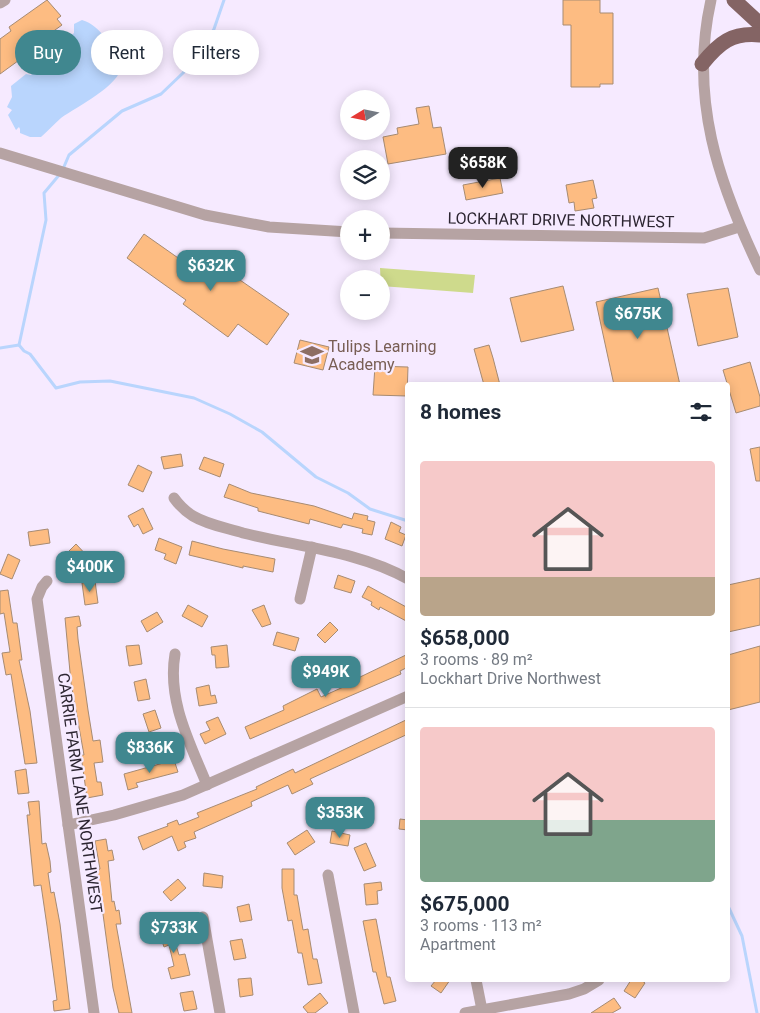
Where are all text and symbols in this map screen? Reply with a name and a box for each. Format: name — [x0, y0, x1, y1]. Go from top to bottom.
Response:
chip: Buy — [15, 30, 81, 75]
chip: Rent — [91, 30, 163, 75]
chip: Filters — [173, 30, 259, 75]
north arrow — [340, 90, 390, 140]
map controls — [340, 90, 390, 320]
pin: $658K — [448, 146, 518, 189]
button: layers — [340, 150, 390, 200]
text: $658K — [460, 153, 506, 172]
street label: LOCKHART DRIVE NORTHWEST — [447, 209, 675, 231]
button: + — [340, 210, 390, 260]
pin: $632K — [176, 250, 246, 292]
text: $632K — [188, 256, 234, 275]
button: − — [340, 270, 390, 320]
pin: $675K — [603, 298, 673, 340]
text: $675K — [615, 304, 661, 323]
place label: Tulips Learning Academy — [328, 337, 436, 374]
school or university icon: Tulips Learning Academy — [299, 342, 325, 368]
icon: filters — [687, 398, 715, 426]
text: 8 homes — [420, 400, 501, 424]
icon: home — [523, 494, 613, 584]
pin: $400K — [55, 550, 125, 593]
text: $400K — [67, 557, 113, 576]
text: $658,000 — [420, 626, 510, 650]
text: 3 rooms · 89 m² — [420, 650, 533, 669]
pin: $949K — [291, 656, 361, 698]
text: $949K — [303, 662, 349, 681]
text: Lockhart Drive Northwest — [420, 669, 601, 688]
street label: CARRIE FARM LANE NORTHWEST — [54, 672, 106, 915]
pin: $836K — [115, 732, 185, 774]
text: $836K — [127, 738, 173, 757]
icon: home — [523, 759, 613, 849]
pin: $353K — [305, 796, 375, 839]
text: $353K — [317, 803, 363, 822]
text: $675,000 — [420, 892, 510, 916]
pin: $733K — [139, 912, 209, 954]
text: 3 rooms · 113 m² — [420, 916, 542, 935]
text: $733K — [151, 918, 197, 937]
text: Apartment — [420, 935, 496, 954]

